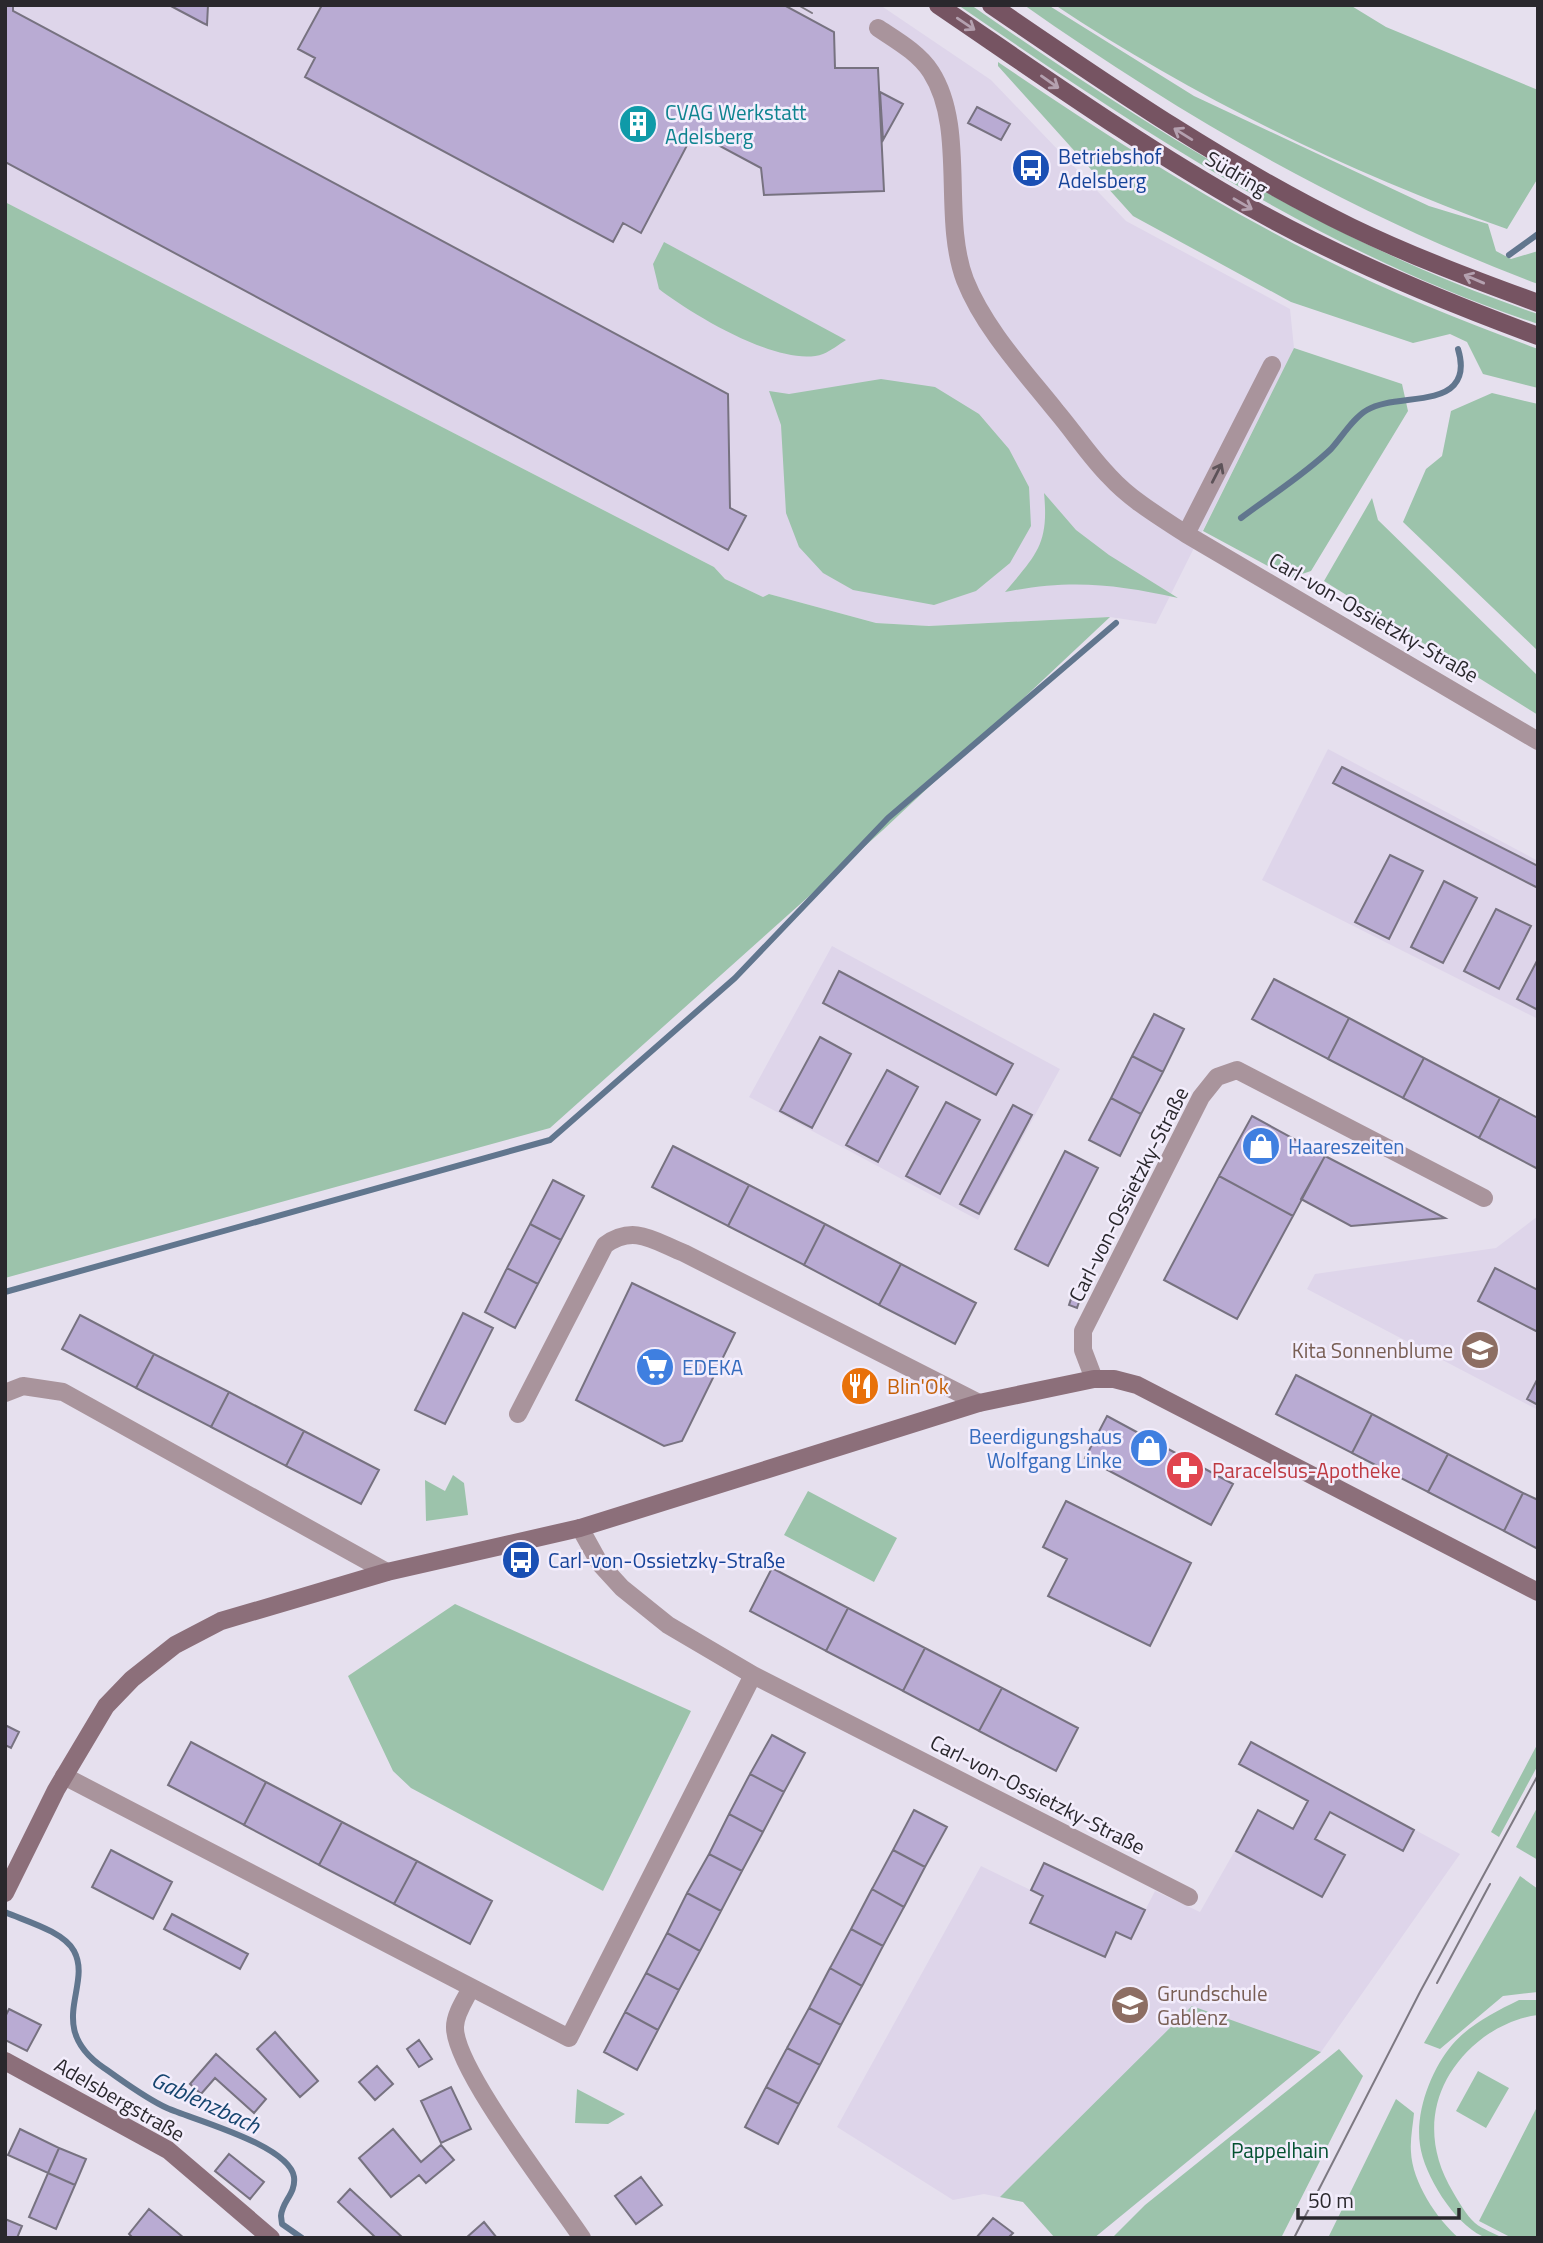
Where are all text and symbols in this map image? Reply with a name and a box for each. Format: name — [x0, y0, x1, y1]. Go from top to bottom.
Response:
one-way arrow — [956, 17, 975, 31]
one-way arrow — [1040, 75, 1060, 89]
place label: CVAG Werkstatt Adelsberg — [665, 96, 807, 152]
building icon: CVAG Werkstatt Adelsberg — [617, 103, 659, 145]
one-way arrow — [1174, 126, 1193, 141]
place label: Betriebshof Adelsberg — [1058, 140, 1161, 196]
street label: Südring — [1200, 142, 1274, 204]
bus stop icon: Betriebshof Adelsberg — [1010, 147, 1052, 189]
one-way arrow — [1232, 197, 1252, 211]
one-way arrow — [1464, 271, 1485, 284]
one-way arrow — [1211, 463, 1225, 484]
street label: Carl-von-Ossietzky-Straße — [1263, 544, 1485, 690]
street label: Carl-von-Ossietzky-Straße — [1060, 1081, 1196, 1307]
shop icon: Haareszeiten — [1240, 1125, 1282, 1167]
place label: Haareszeiten — [1288, 1130, 1405, 1162]
school or university icon: Kita Sonnenblume — [1459, 1329, 1501, 1371]
place label: Kita Sonnenblume — [1292, 1334, 1453, 1366]
supermarket icon: EDEKA — [634, 1346, 676, 1388]
place label: EDEKA — [682, 1351, 744, 1383]
restaurant icon: Blin'Ok — [839, 1365, 881, 1407]
place label: Blin'Ok — [887, 1370, 949, 1402]
place label: Beerdigungshaus Wolfgang Linke — [969, 1420, 1122, 1476]
shop icon: Beerdigungshaus Wolfgang Linke — [1128, 1427, 1170, 1469]
pharmacy icon: Paracelsus-Apotheke — [1164, 1449, 1206, 1491]
place label: Paracelsus-Apotheke — [1212, 1454, 1401, 1486]
bus stop icon: Carl-von-Ossietzky-Straße — [500, 1539, 542, 1581]
place label: Carl-von-Ossietzky-Straße — [548, 1544, 785, 1576]
street label: Carl-von-Ossietzky-Straße — [925, 1726, 1151, 1862]
place label: Grundschule Gablenz — [1157, 1977, 1268, 2033]
school or university icon: Grundschule Gablenz — [1109, 1984, 1151, 2026]
street label: Adelsbergstraße — [49, 2049, 191, 2149]
water label: Gablenzbach — [146, 2062, 267, 2143]
park label: Pappelhain — [1231, 2134, 1329, 2166]
scale bar — [1298, 2176, 1459, 2220]
text: 50 m — [1308, 2184, 1354, 2216]

